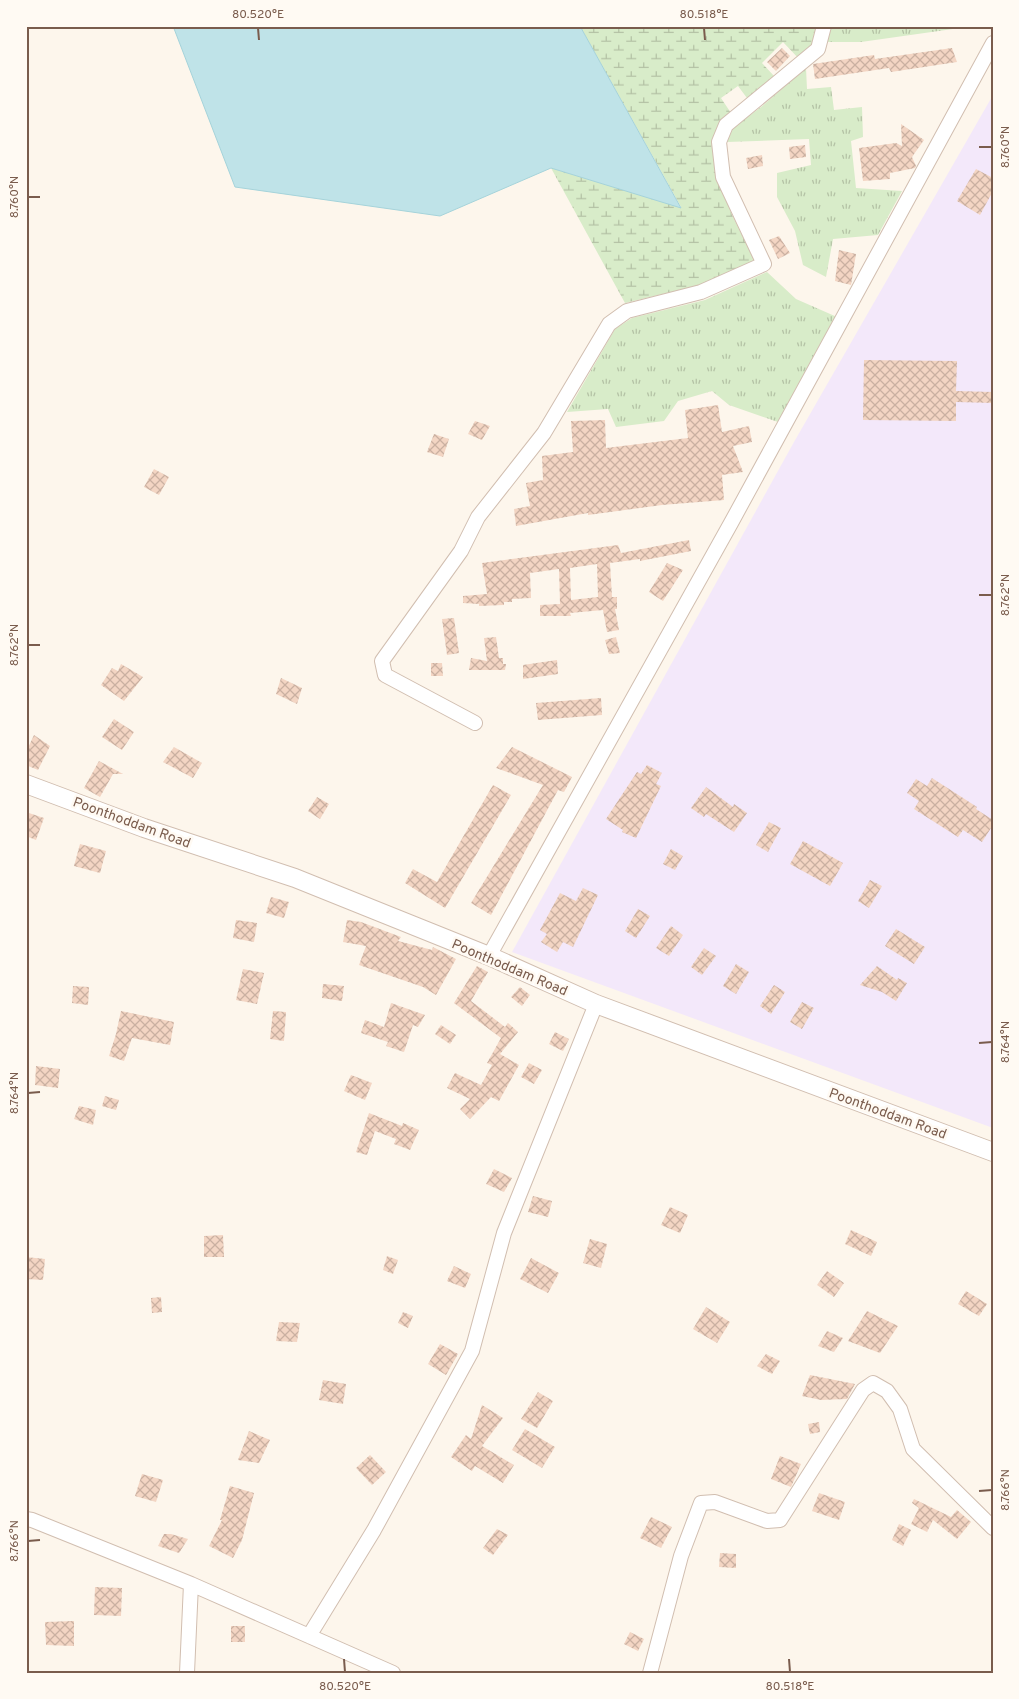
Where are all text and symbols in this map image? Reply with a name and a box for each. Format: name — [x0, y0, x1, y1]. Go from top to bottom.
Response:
text: 80.520°E — [232, 7, 284, 23]
text: 80.518°E — [680, 7, 728, 23]
text: 8.760°N — [998, 126, 1014, 168]
text: 8.760°N — [7, 176, 23, 218]
text: 8.762°N — [998, 574, 1014, 616]
text: 8.762°N — [7, 624, 23, 666]
street label: Poonthoddam Road — [70, 794, 193, 853]
street label: Poonthoddam Road — [449, 936, 570, 1000]
text: 8.764°N — [998, 1021, 1014, 1063]
text: 8.764°N — [7, 1072, 23, 1114]
street label: Poonthoddam Road — [826, 1085, 949, 1144]
text: 8.766°N — [998, 1469, 1014, 1511]
text: 8.766°N — [7, 1520, 23, 1562]
text: 80.520°E — [319, 1679, 371, 1695]
text: 80.518°E — [766, 1679, 814, 1695]

